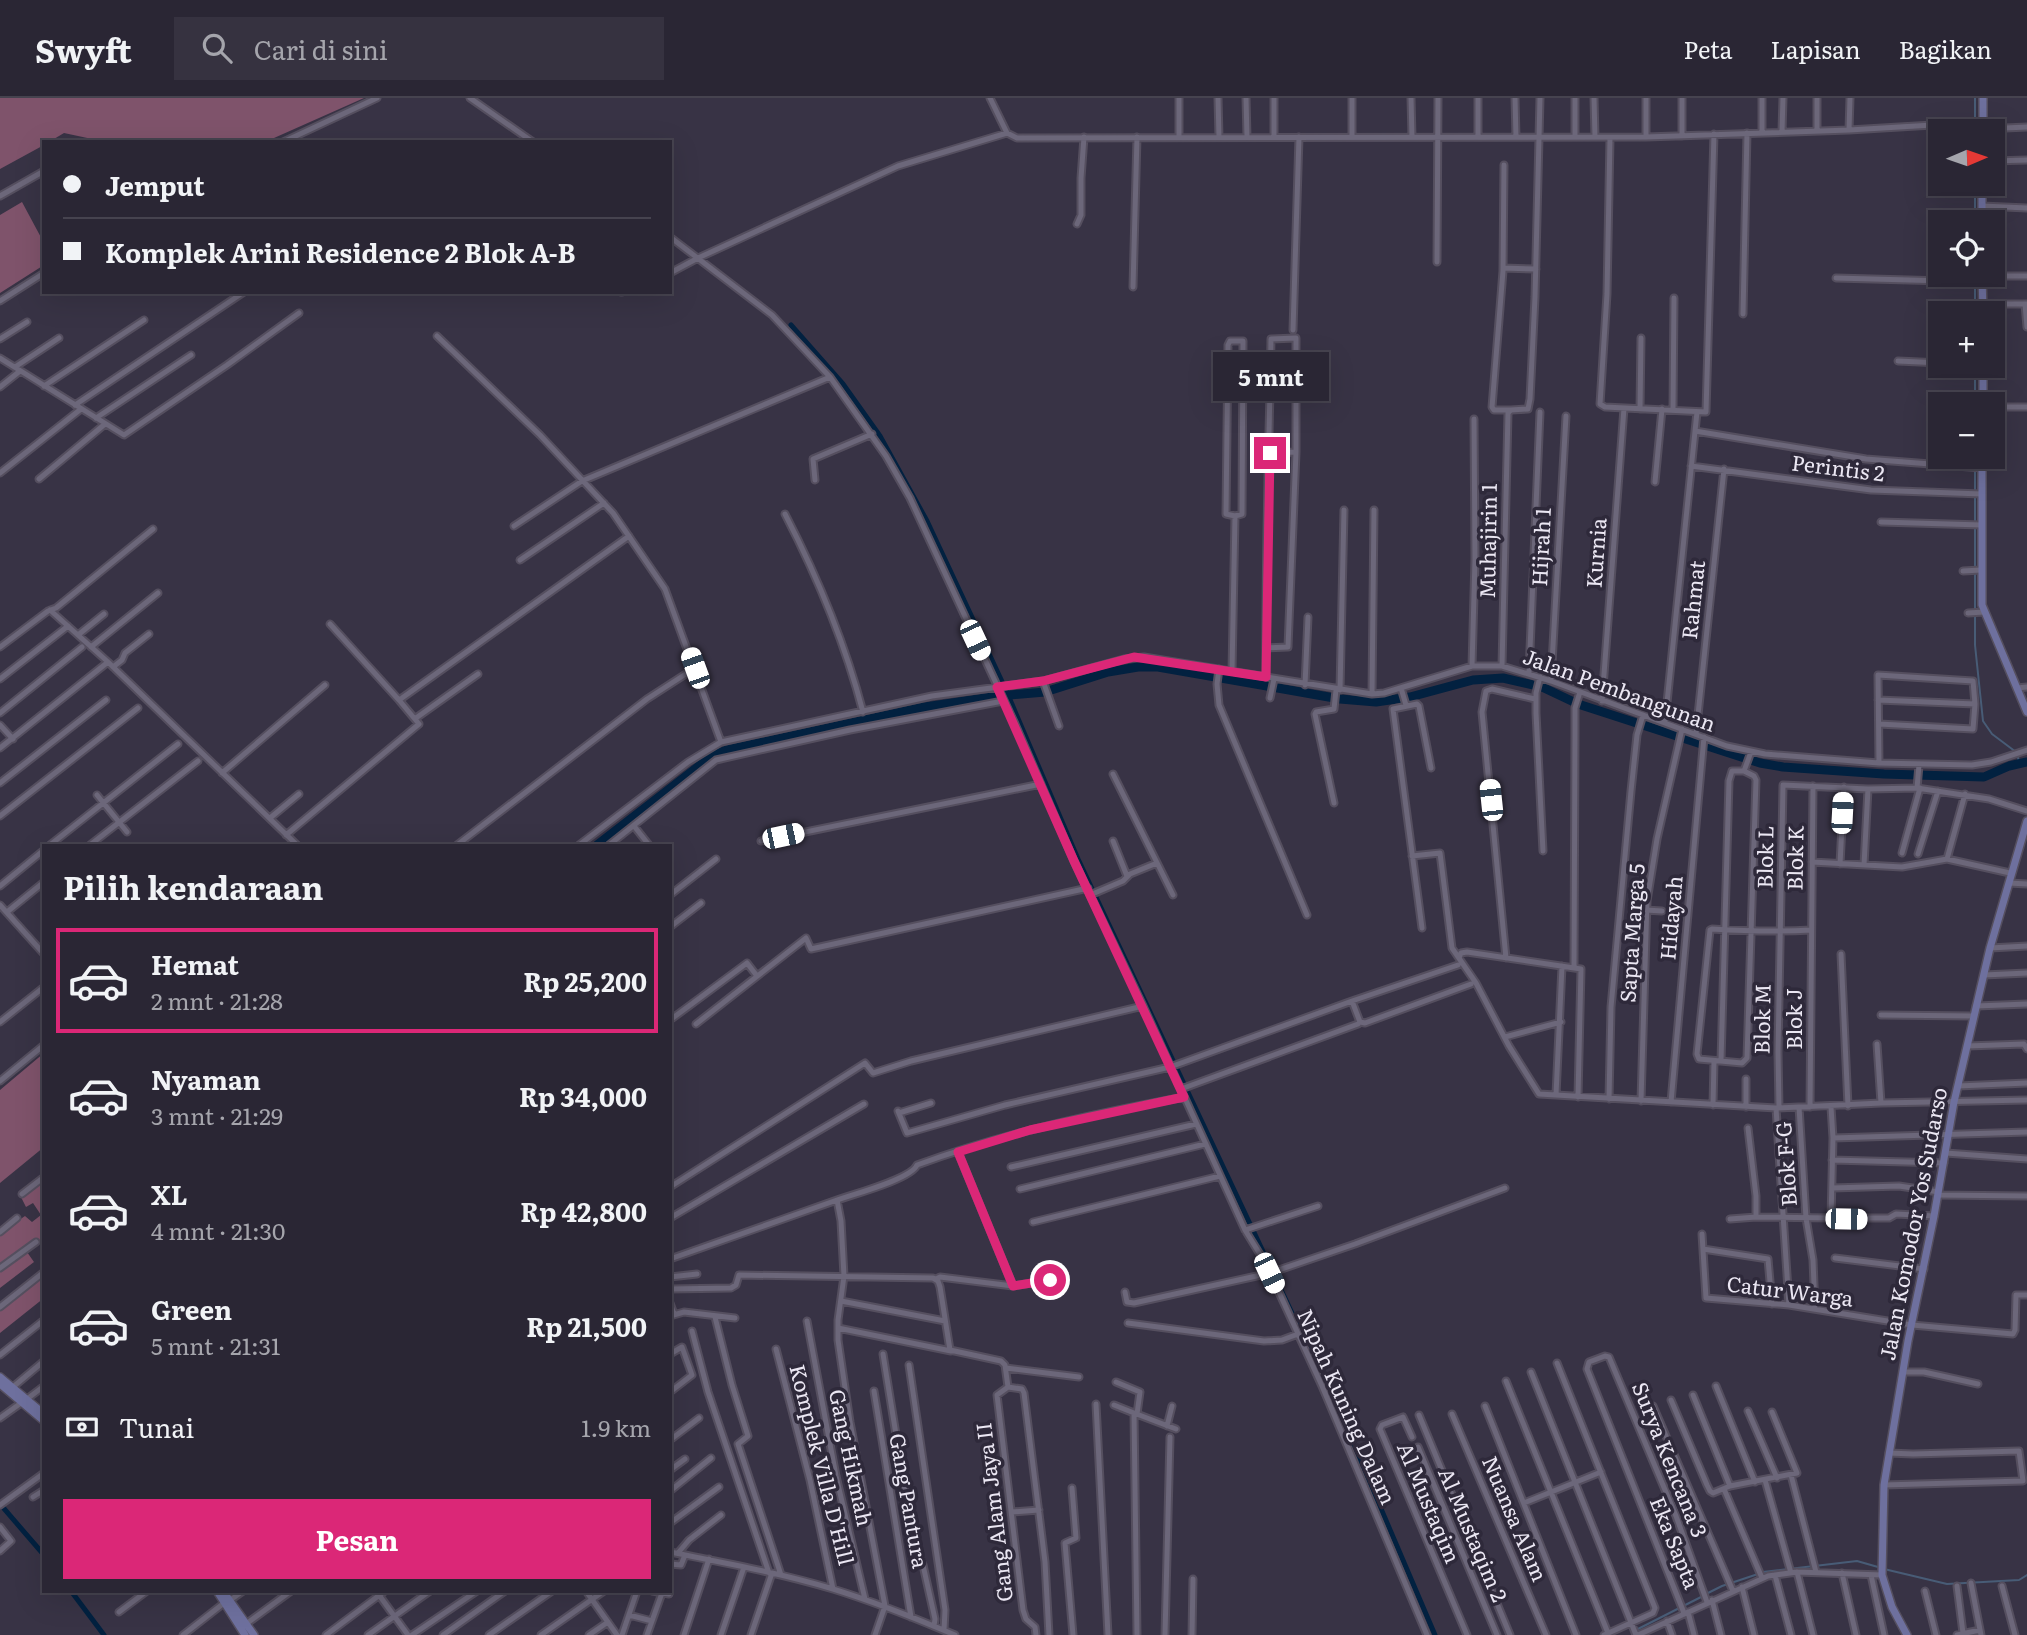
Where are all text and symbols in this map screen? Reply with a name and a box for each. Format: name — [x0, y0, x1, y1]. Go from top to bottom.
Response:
search box — [174, 17, 664, 80]
text: Swyft — [35, 24, 132, 73]
icon: search — [198, 29, 236, 67]
text: Cari di sini — [254, 29, 388, 68]
text: Peta — [1683, 31, 1732, 66]
text: Lapisan — [1770, 31, 1861, 66]
text: Bagikan — [1899, 31, 1992, 66]
north arrow — [1928, 119, 2006, 196]
map controls — [1928, 119, 2005, 469]
text: Jemput — [105, 165, 205, 204]
button: locate — [1928, 210, 2005, 287]
text: Komplek Arini Residence 2 Blok A-B — [105, 232, 576, 271]
button: + — [1928, 301, 2005, 378]
callout: 5 mnt — [1212, 352, 1328, 400]
text: 5 mnt — [1238, 359, 1304, 393]
button: − — [1928, 392, 2005, 469]
route end — [1254, 437, 1286, 469]
street label: Perintis 2 — [1790, 445, 1887, 488]
street label: Muhajirin 1 — [1470, 483, 1503, 599]
street label: Hijrah 1 — [1522, 506, 1557, 587]
street label: Kurnia — [1577, 516, 1612, 589]
street label: Rahmat — [1672, 558, 1711, 641]
car — [957, 617, 994, 663]
street label: Jalan Pembangunan — [1519, 639, 1721, 738]
car — [678, 645, 713, 691]
car — [1479, 778, 1504, 822]
car — [1831, 791, 1854, 835]
car — [761, 821, 806, 851]
street label: Blok L — [1747, 825, 1780, 889]
street label: Blok K — [1777, 825, 1810, 891]
text: Pilih kendaraan — [63, 862, 323, 910]
street label: Sapta Marga 5 — [1610, 862, 1651, 1003]
street label: Hidayah — [1650, 874, 1689, 961]
text: Hemat — [151, 944, 239, 983]
icon: car — [67, 949, 130, 1012]
text: Rp 25,200 — [523, 961, 647, 1000]
text: 2 mnt · 21:28 — [151, 983, 283, 1017]
street label: Blok M — [1744, 983, 1777, 1055]
street label: Blok J — [1777, 988, 1808, 1050]
text: Nyaman — [151, 1059, 261, 1098]
icon: car — [67, 1064, 130, 1127]
text: Rp 34,000 — [519, 1076, 647, 1115]
street label: Jalan Komodor Yos Sudarso — [1870, 1084, 1953, 1363]
text: 3 mnt · 21:29 — [151, 1098, 283, 1132]
street label: Blok F-G — [1766, 1121, 1803, 1208]
text: XL — [151, 1174, 188, 1213]
icon: car — [67, 1179, 130, 1242]
text: Rp 42,800 — [520, 1191, 647, 1230]
car — [1825, 1208, 1868, 1230]
text: 4 mnt · 21:30 — [151, 1213, 285, 1247]
car — [1251, 1250, 1288, 1296]
route start — [1034, 1264, 1066, 1296]
street label: Catur Warga — [1725, 1266, 1856, 1313]
text: Green — [151, 1289, 232, 1328]
icon: car — [67, 1294, 130, 1357]
street label: Nipah Kuning Dalam — [1291, 1303, 1405, 1509]
text: Rp 21,500 — [526, 1306, 647, 1345]
text: 5 mnt · 21:31 — [151, 1328, 280, 1362]
street label: Komplek Villa D'Hill — [783, 1361, 863, 1568]
street label: Surya Kencana 3 — [1626, 1377, 1717, 1541]
street label: Gang Hikmah — [823, 1386, 882, 1529]
text: Tunai — [119, 1407, 194, 1446]
icon: cash — [63, 1408, 101, 1446]
text: 1.9 km — [581, 1410, 651, 1444]
street label: Gang Alam Jaya II — [966, 1421, 1019, 1604]
street label: Gang Pantura — [883, 1431, 938, 1571]
street label: Al Mustaqim — [1391, 1437, 1470, 1567]
street label: Nuansa Alam — [1476, 1450, 1557, 1586]
street label: Al Mustaqim 2 — [1432, 1462, 1517, 1606]
street label: Eka Sapta — [1644, 1491, 1709, 1594]
button: Pesan — [63, 1499, 651, 1579]

